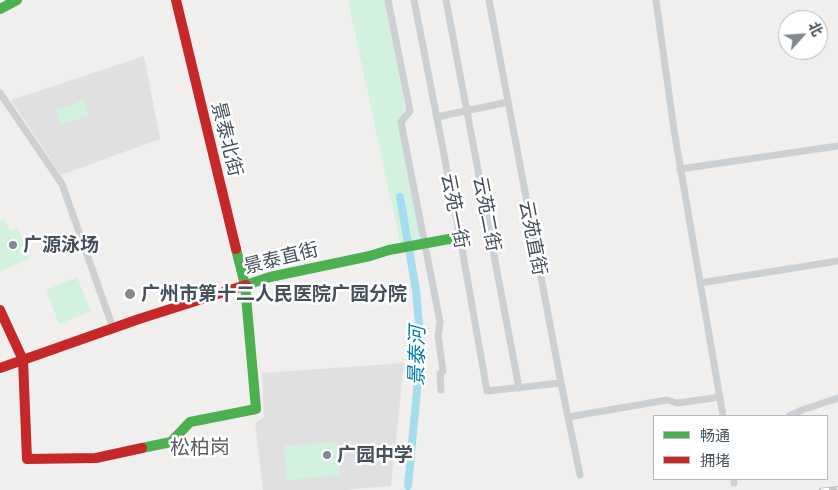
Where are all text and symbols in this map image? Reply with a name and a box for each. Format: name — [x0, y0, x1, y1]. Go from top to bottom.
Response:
north arrow — [778, 10, 828, 60]
text: 北 — [805, 19, 827, 39]
street label: 景泰北街 — [207, 99, 247, 179]
street label: 云苑一街 — [437, 172, 473, 250]
street label: 云苑二街 — [469, 175, 505, 253]
street label: 云苑直街 — [515, 199, 551, 277]
place label: 广源泳场 — [23, 234, 99, 256]
street label: 景泰直街 — [241, 238, 321, 278]
marker: 广源泳场 — [7, 239, 19, 251]
place label: 广州市第十二人民医院广园分院 — [141, 283, 407, 305]
marker: 广州市第十二人民医院广园分院 — [123, 287, 137, 301]
water label: 景泰河 — [404, 326, 430, 386]
legend — [653, 415, 828, 480]
text: 畅通 — [700, 426, 730, 444]
district label: 松柏岗 — [170, 435, 230, 459]
place label: 广园中学 — [337, 444, 413, 466]
marker: 广园中学 — [321, 449, 333, 461]
text: 拥堵 — [700, 451, 730, 469]

